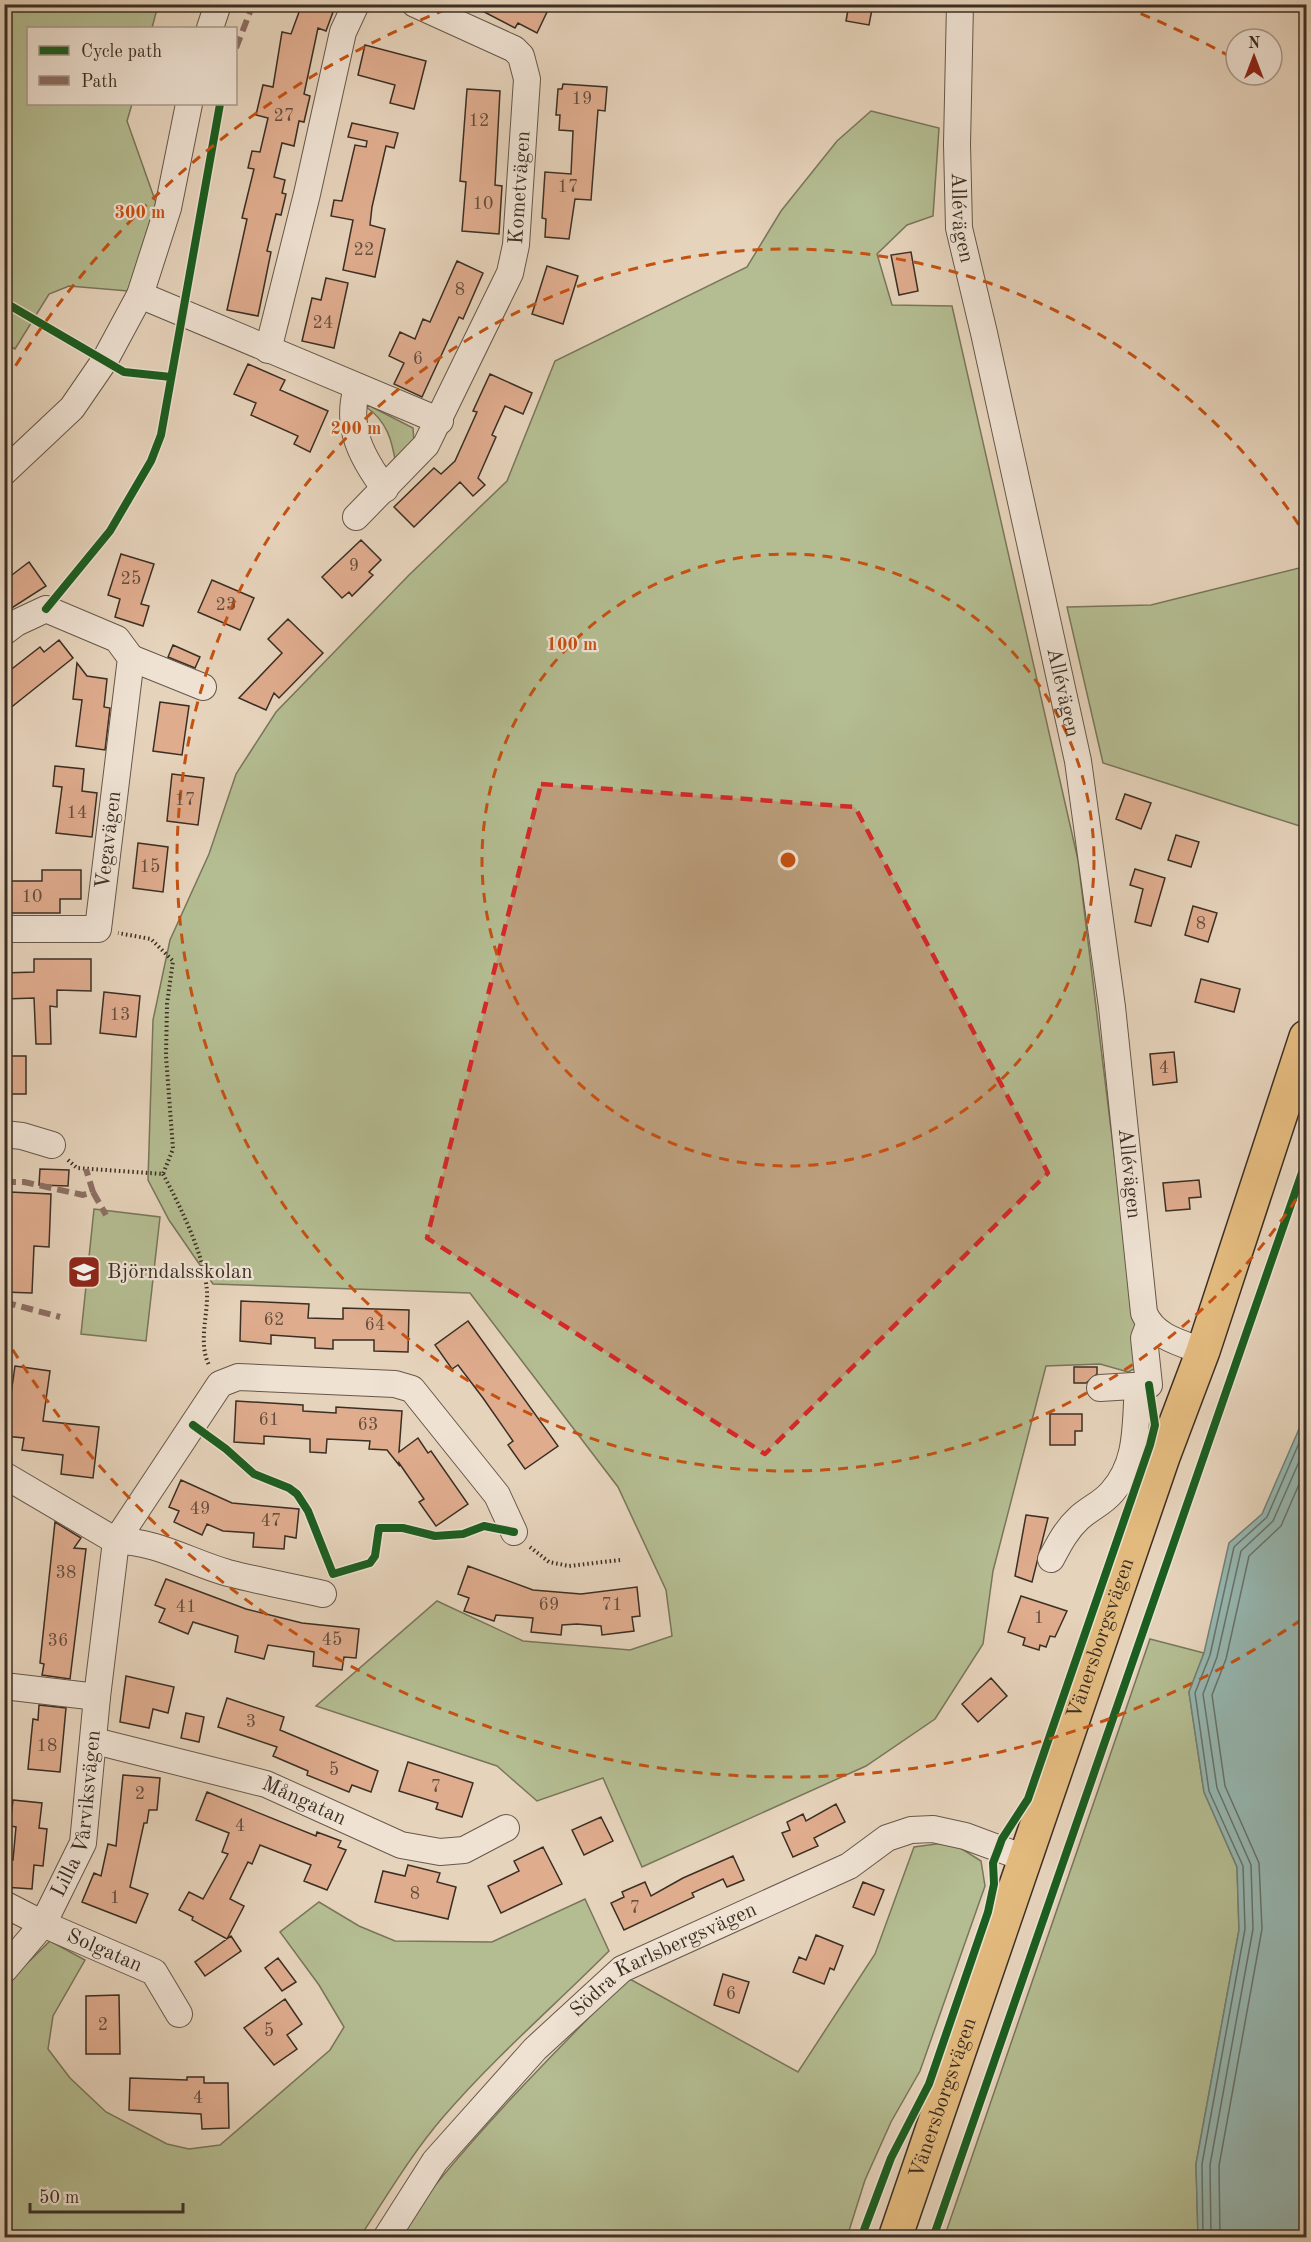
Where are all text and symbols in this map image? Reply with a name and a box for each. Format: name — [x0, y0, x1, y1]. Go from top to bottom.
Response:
legend — [27, 27, 237, 105]
north arrow — [1224, 27, 1284, 87]
text: N — [1248, 36, 1261, 52]
text: Cycle path — [81, 43, 162, 61]
text: Path — [81, 73, 118, 91]
house number: 19 — [572, 90, 592, 108]
house number: 27 — [274, 107, 294, 125]
house number: 12 — [469, 112, 489, 130]
street label: Kometvägen — [506, 130, 534, 245]
street label: Allévägen — [947, 172, 977, 265]
house number: 17 — [558, 178, 578, 196]
house number: 10 — [473, 195, 493, 213]
text: 300 m — [115, 204, 165, 222]
house number: 22 — [354, 241, 374, 259]
house number: 8 — [455, 281, 465, 299]
house number: 24 — [313, 314, 333, 332]
house number: 6 — [413, 350, 423, 368]
text: 200 m — [331, 420, 381, 438]
house number: 9 — [349, 557, 359, 575]
house number: 25 — [121, 570, 141, 588]
house number: 23 — [216, 596, 236, 614]
text: 100 m — [547, 636, 597, 654]
street label: Allévägen — [1043, 646, 1083, 739]
street label: Vegavägen — [93, 790, 125, 890]
house number: 17 — [175, 791, 195, 809]
house number: 14 — [67, 804, 87, 822]
centre of rings — [778, 850, 798, 870]
house number: 15 — [140, 858, 160, 876]
house number: 10 — [22, 888, 42, 906]
house number: 8 — [1196, 915, 1206, 933]
house number: 13 — [110, 1006, 130, 1024]
house number: 4 — [1159, 1059, 1169, 1077]
street label: Allévägen — [1114, 1127, 1145, 1220]
school or university icon: Björndalsskolan — [66, 1254, 102, 1290]
place label: Björndalsskolan — [107, 1262, 253, 1283]
house number: 62 — [264, 1311, 284, 1329]
house number: 64 — [365, 1316, 385, 1334]
house number: 61 — [259, 1411, 279, 1429]
house number: 63 — [358, 1416, 378, 1434]
house number: 49 — [190, 1500, 210, 1518]
house number: 47 — [261, 1512, 281, 1530]
street label: Vänersborgsvägen — [1064, 1555, 1138, 1721]
house number: 38 — [56, 1564, 76, 1582]
house number: 69 — [539, 1596, 559, 1614]
house number: 71 — [602, 1596, 622, 1614]
house number: 41 — [176, 1598, 196, 1616]
house number: 1 — [1034, 1609, 1044, 1627]
house number: 45 — [322, 1631, 342, 1649]
house number: 36 — [48, 1632, 68, 1650]
house number: 3 — [246, 1713, 256, 1731]
street label: Lilla Vårviksvägen — [48, 1729, 104, 1900]
house number: 18 — [37, 1737, 57, 1755]
house number: 5 — [329, 1761, 339, 1779]
street label: Mångatan — [259, 1773, 349, 1829]
house number: 7 — [431, 1778, 441, 1796]
house number: 2 — [135, 1785, 145, 1803]
house number: 4 — [235, 1817, 245, 1835]
house number: 8 — [410, 1885, 420, 1903]
house number: 1 — [110, 1889, 120, 1907]
street label: Södra Karlsbergsvägen — [566, 1899, 760, 2021]
house number: 7 — [630, 1899, 640, 1917]
street label: Solgatan — [64, 1925, 145, 1976]
house number: 6 — [726, 1985, 736, 2003]
street label: Vänersborgsvägen — [906, 2015, 980, 2181]
house number: 2 — [98, 2016, 108, 2034]
house number: 5 — [264, 2022, 274, 2040]
house number: 4 — [193, 2089, 203, 2107]
scale bar — [30, 2176, 183, 2214]
text: 50 m — [39, 2189, 79, 2207]

